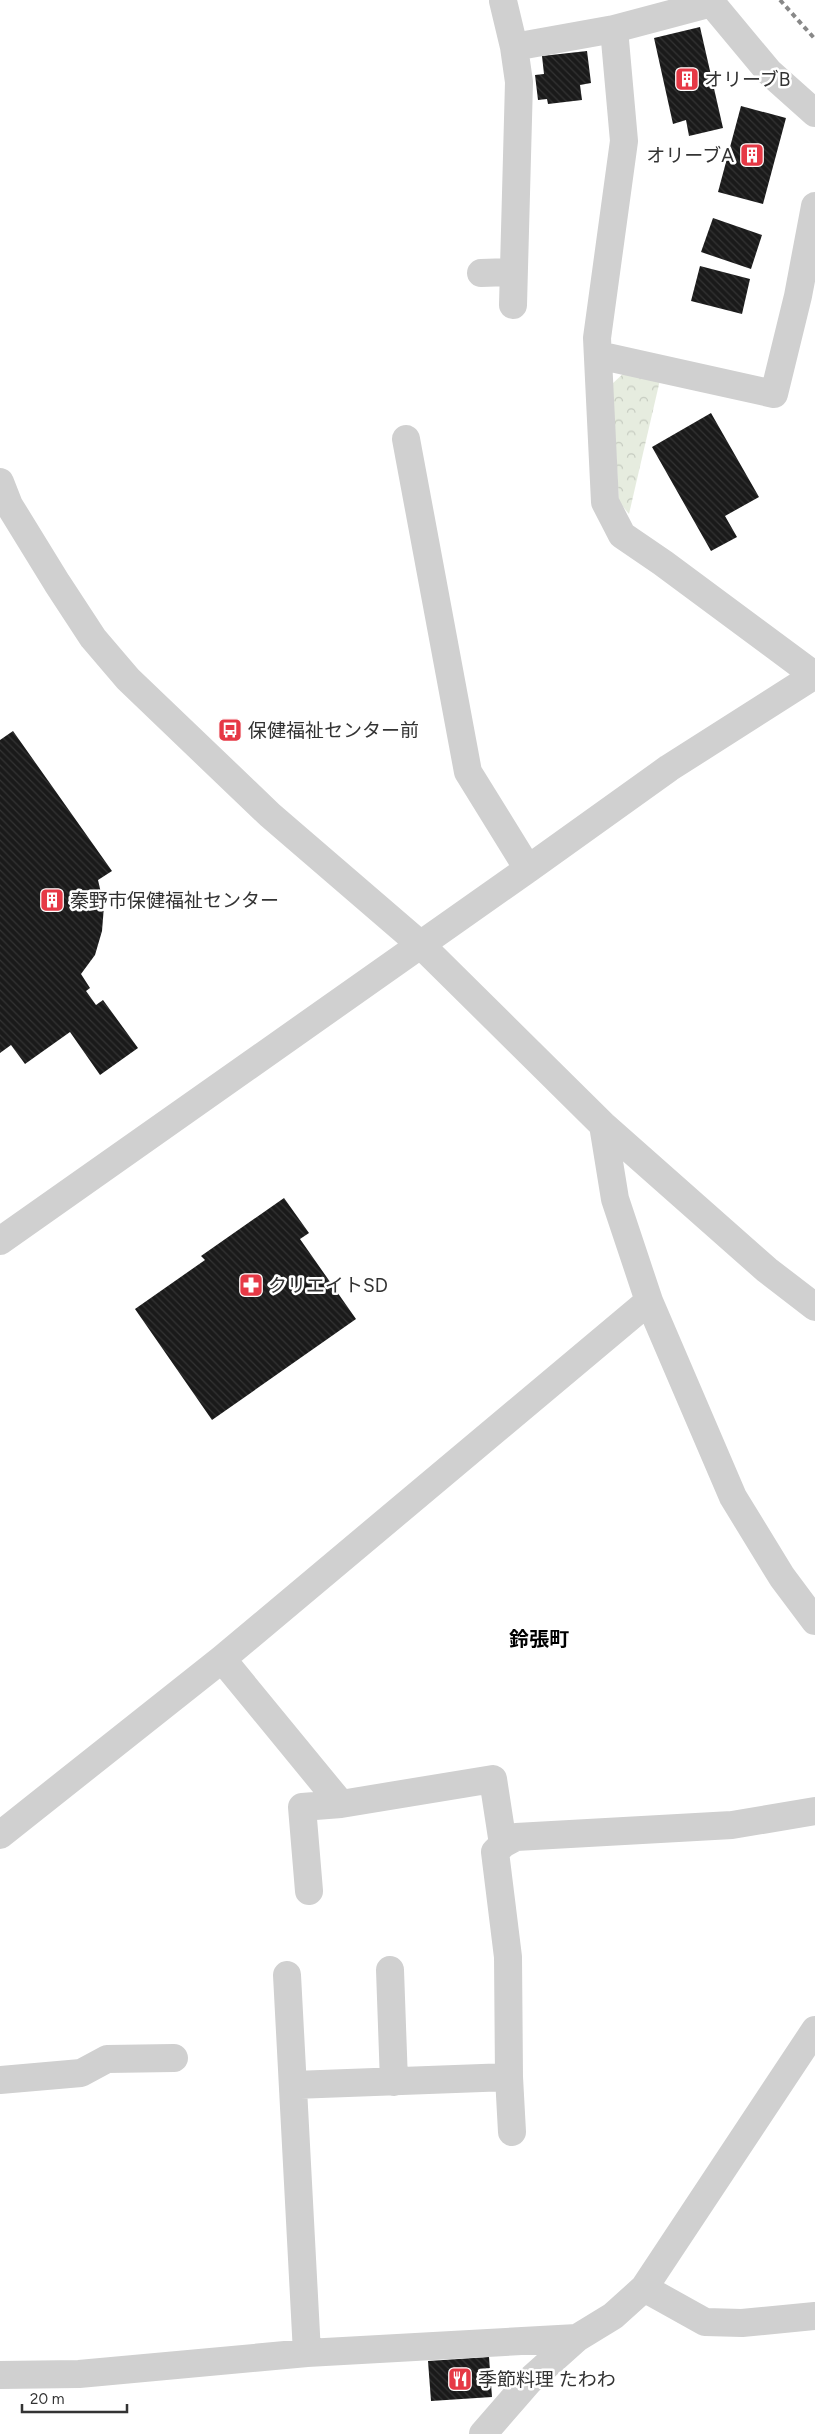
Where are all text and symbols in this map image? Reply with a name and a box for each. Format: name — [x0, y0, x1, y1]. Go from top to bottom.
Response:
building icon: オリーブB — [674, 66, 700, 92]
place label: オリーブB — [704, 68, 790, 91]
building icon: オリーブA — [739, 142, 765, 168]
place label: オリーブA — [646, 144, 734, 167]
bus stop icon: 保健福祉センター前 — [217, 717, 243, 743]
place label: 保健福祉センター前 — [248, 719, 419, 742]
building icon: 秦野市保健福祉センター — [39, 887, 65, 913]
place label: 秦野市保健福祉センター — [70, 889, 279, 912]
pharmacy icon: クリエイトSD — [238, 1272, 264, 1298]
place label: クリエイトSD — [268, 1274, 388, 1297]
district label: 鈴張町 — [509, 1627, 569, 1651]
restaurant icon: 季節料理 たわわ — [447, 2366, 473, 2392]
place label: 季節料理 たわわ — [478, 2368, 616, 2391]
scale bar — [22, 2382, 128, 2414]
text: 20 m — [30, 2390, 64, 2408]

